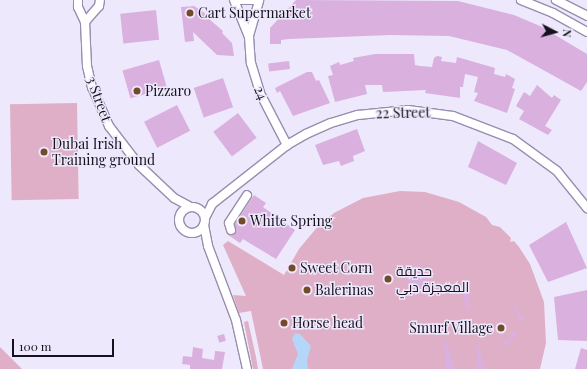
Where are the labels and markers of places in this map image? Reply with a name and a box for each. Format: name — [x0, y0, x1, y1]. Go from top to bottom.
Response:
place label: Cart Supermarket — [198, 5, 311, 21]
marker: Cart Supermarket — [185, 8, 195, 18]
place label: Pizzaro — [145, 83, 191, 99]
marker: Pizzaro — [132, 86, 142, 96]
place label: Dubai Irish Training ground — [52, 136, 155, 168]
marker: Dubai Irish Training ground — [39, 147, 49, 157]
place label: White Spring — [250, 213, 332, 229]
marker: White Spring — [237, 216, 247, 226]
place label: Sweet Corn — [300, 260, 373, 276]
marker: Sweet Corn — [287, 263, 297, 273]
place label: حديقة المعجزة دبي — [396, 263, 469, 296]
marker: حديقة المعجزة دبي — [383, 274, 393, 284]
place label: Balerinas — [315, 282, 374, 298]
marker: Balerinas — [302, 285, 312, 295]
place label: Horse head — [292, 315, 363, 331]
marker: Horse head — [279, 318, 289, 328]
place label: Smurf Village — [409, 320, 493, 336]
marker: Smurf Village — [496, 323, 506, 333]

